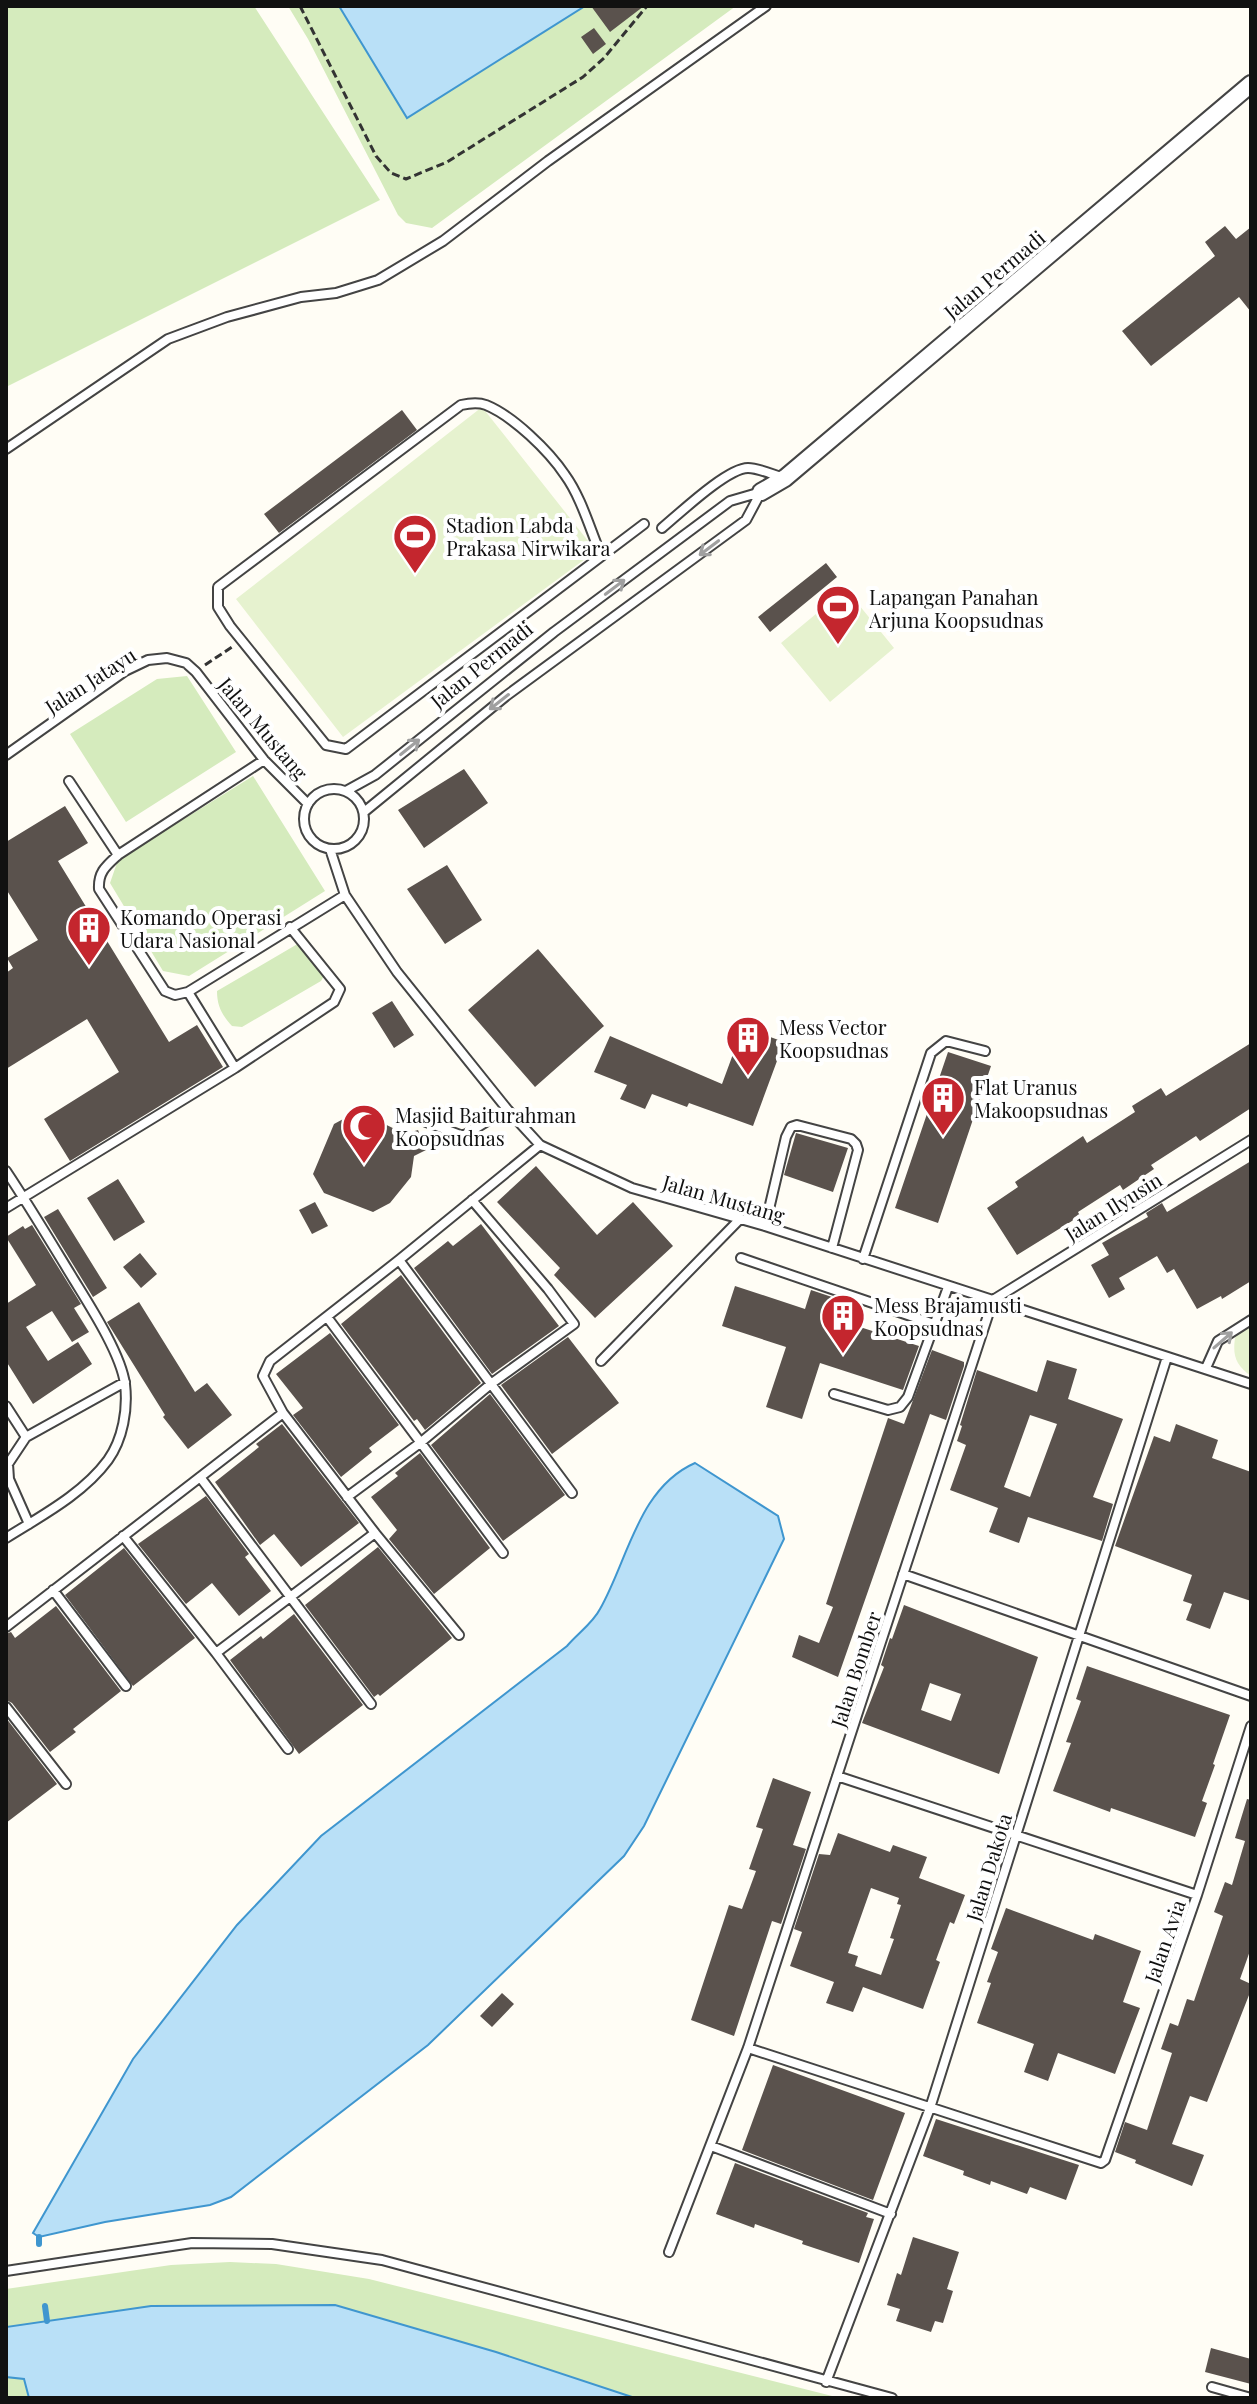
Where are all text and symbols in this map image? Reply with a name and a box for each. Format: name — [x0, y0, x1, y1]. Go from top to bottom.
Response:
street label: Jalan Permadi — [937, 224, 1050, 325]
place label: Stadion Labda Prakasa Nirwikara — [446, 511, 610, 561]
sports icon: Stadion Labda Prakasa Nirwikara — [391, 512, 439, 575]
one-way arrow — [699, 539, 720, 556]
one-way arrow — [604, 578, 625, 595]
sports icon: Lapangan Panahan Arjuna Koopsudnas — [814, 583, 862, 646]
place label: Lapangan Panahan Arjuna Koopsudnas — [868, 583, 1044, 633]
street label: Jalan Permadi — [423, 614, 538, 714]
street label: Jalan Jatayu — [38, 640, 141, 720]
street label: Jalan Mustang — [213, 670, 315, 785]
one-way arrow — [489, 693, 510, 710]
one-way arrow — [399, 738, 420, 756]
place label: Komando Operasi Udara Nasional — [120, 903, 282, 953]
building icon: Komando Operasi Udara Nasional — [65, 904, 113, 967]
place label: Mess Vector Koopsudnas — [779, 1013, 889, 1063]
building icon: Mess Vector Koopsudnas — [724, 1014, 772, 1077]
place label: Flat Uranus Makoopsudnas — [974, 1073, 1108, 1123]
building icon: Flat Uranus Makoopsudnas — [919, 1074, 967, 1137]
place label: Masjid Baiturahman Koopsudnas — [395, 1101, 576, 1151]
mosque icon: Masjid Baiturahman Koopsudnas — [340, 1102, 388, 1165]
street label: Jalan Ilyusin — [1059, 1165, 1167, 1247]
street label: Jalan Mustang — [659, 1167, 789, 1228]
place label: Mess Brajamusti Koopsudnas — [874, 1291, 1022, 1341]
building icon: Mess Brajamusti Koopsudnas — [819, 1292, 867, 1355]
one-way arrow — [1212, 1331, 1233, 1350]
street label: Jalan Bomber — [823, 1608, 886, 1731]
street label: Jalan Dakota — [959, 1810, 1017, 1925]
street label: Jalan Avia — [1137, 1896, 1191, 1987]

